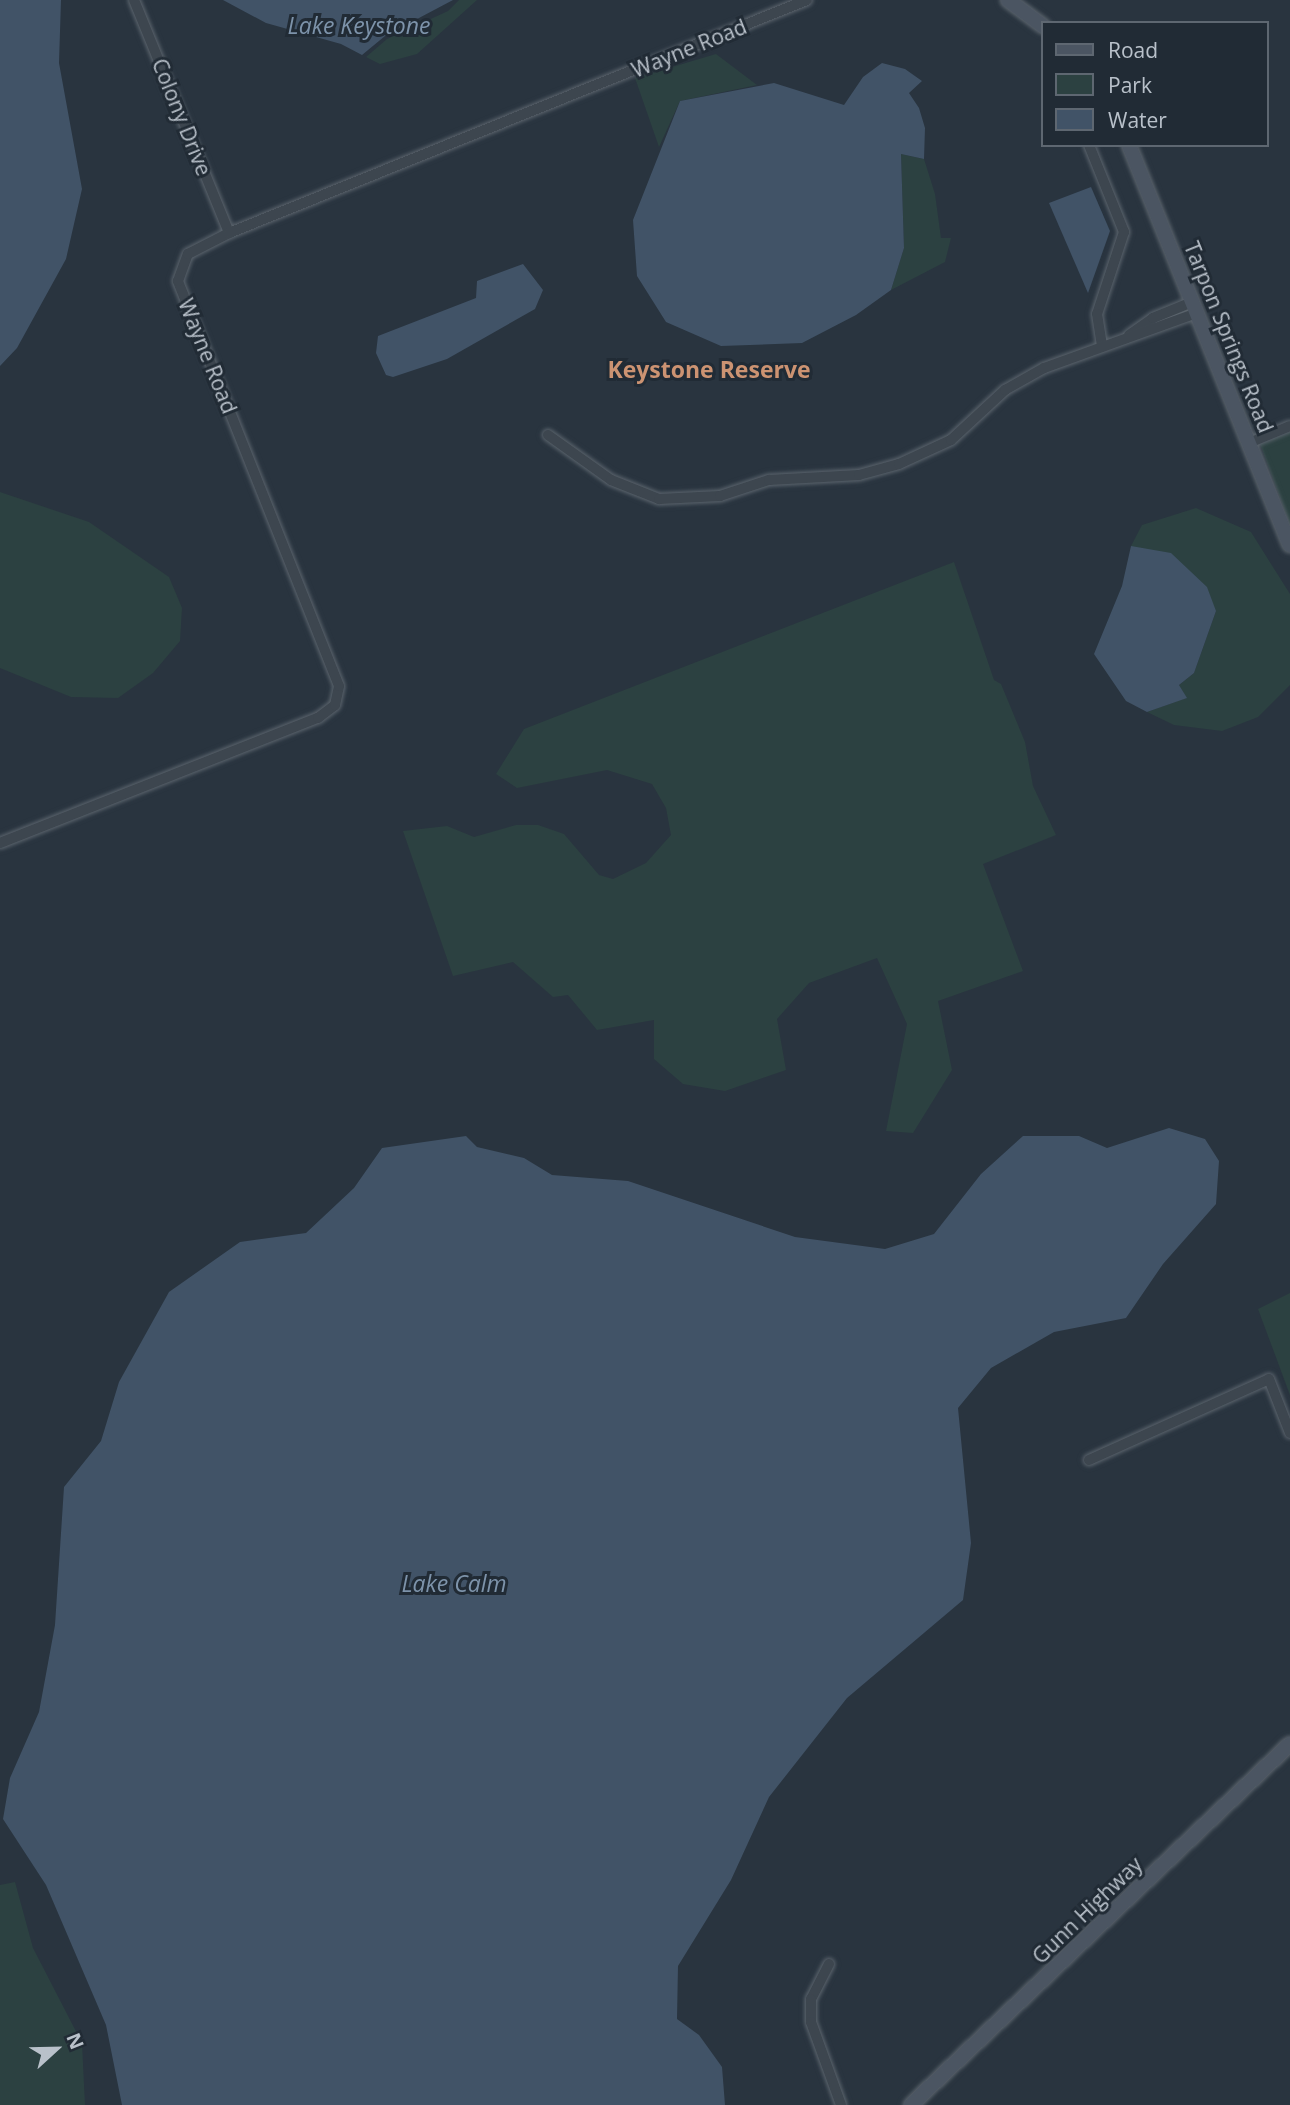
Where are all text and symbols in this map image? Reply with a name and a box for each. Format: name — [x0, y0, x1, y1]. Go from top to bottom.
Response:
water label: Lake Keystone — [288, 11, 430, 39]
street label: Wayne Road — [628, 14, 750, 82]
legend — [1042, 21, 1269, 147]
text: Road — [1108, 36, 1158, 64]
street label: Colony Drive — [147, 55, 217, 179]
text: Park — [1108, 71, 1152, 99]
text: Water — [1108, 106, 1167, 134]
street label: Tarpon Springs Road — [1179, 238, 1279, 436]
street label: Wayne Road — [174, 295, 242, 417]
district label: Keystone Reserve — [607, 355, 811, 383]
water label: Lake Calm — [401, 1569, 507, 1597]
street label: Gunn Highway — [1027, 1851, 1147, 1969]
north arrow — [21, 2014, 91, 2084]
text: N — [61, 2029, 90, 2053]

